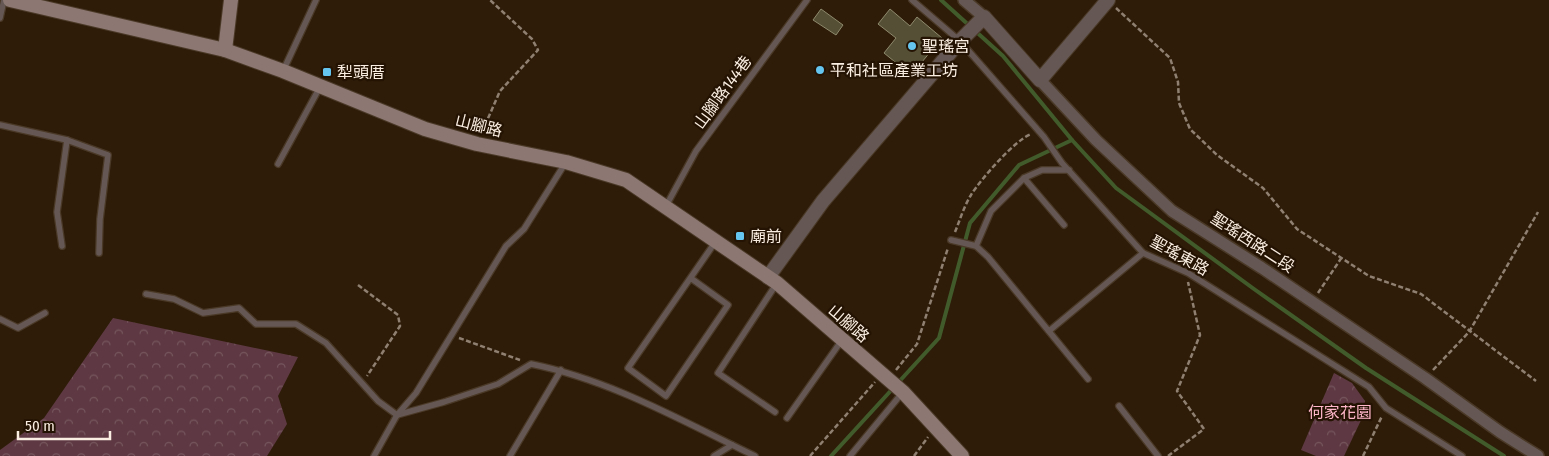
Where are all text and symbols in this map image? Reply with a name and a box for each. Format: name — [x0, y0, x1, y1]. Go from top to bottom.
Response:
place label: 聖瑤宮 — [922, 37, 970, 56]
marker: 聖瑤宮 — [906, 40, 918, 52]
street label: 山腳路144巷 — [690, 52, 755, 133]
place label: 平和社區產業工坊 — [830, 61, 958, 80]
place label: 犁頭厝 — [337, 63, 385, 82]
marker: 平和社區產業工坊 — [814, 64, 826, 76]
marker: 犁頭厝 — [321, 66, 333, 78]
street label: 山腳路 — [453, 110, 504, 141]
street label: 聖瑤西路二段 — [1207, 208, 1298, 277]
place label: 廟前 — [750, 227, 782, 246]
marker: 廟前 — [734, 230, 746, 242]
street label: 聖瑤東路 — [1147, 232, 1212, 279]
street label: 山腳路 — [824, 300, 873, 346]
park label: 何家花園 — [1308, 403, 1372, 422]
scale bar — [18, 408, 110, 440]
text: 50 m — [25, 417, 55, 435]

